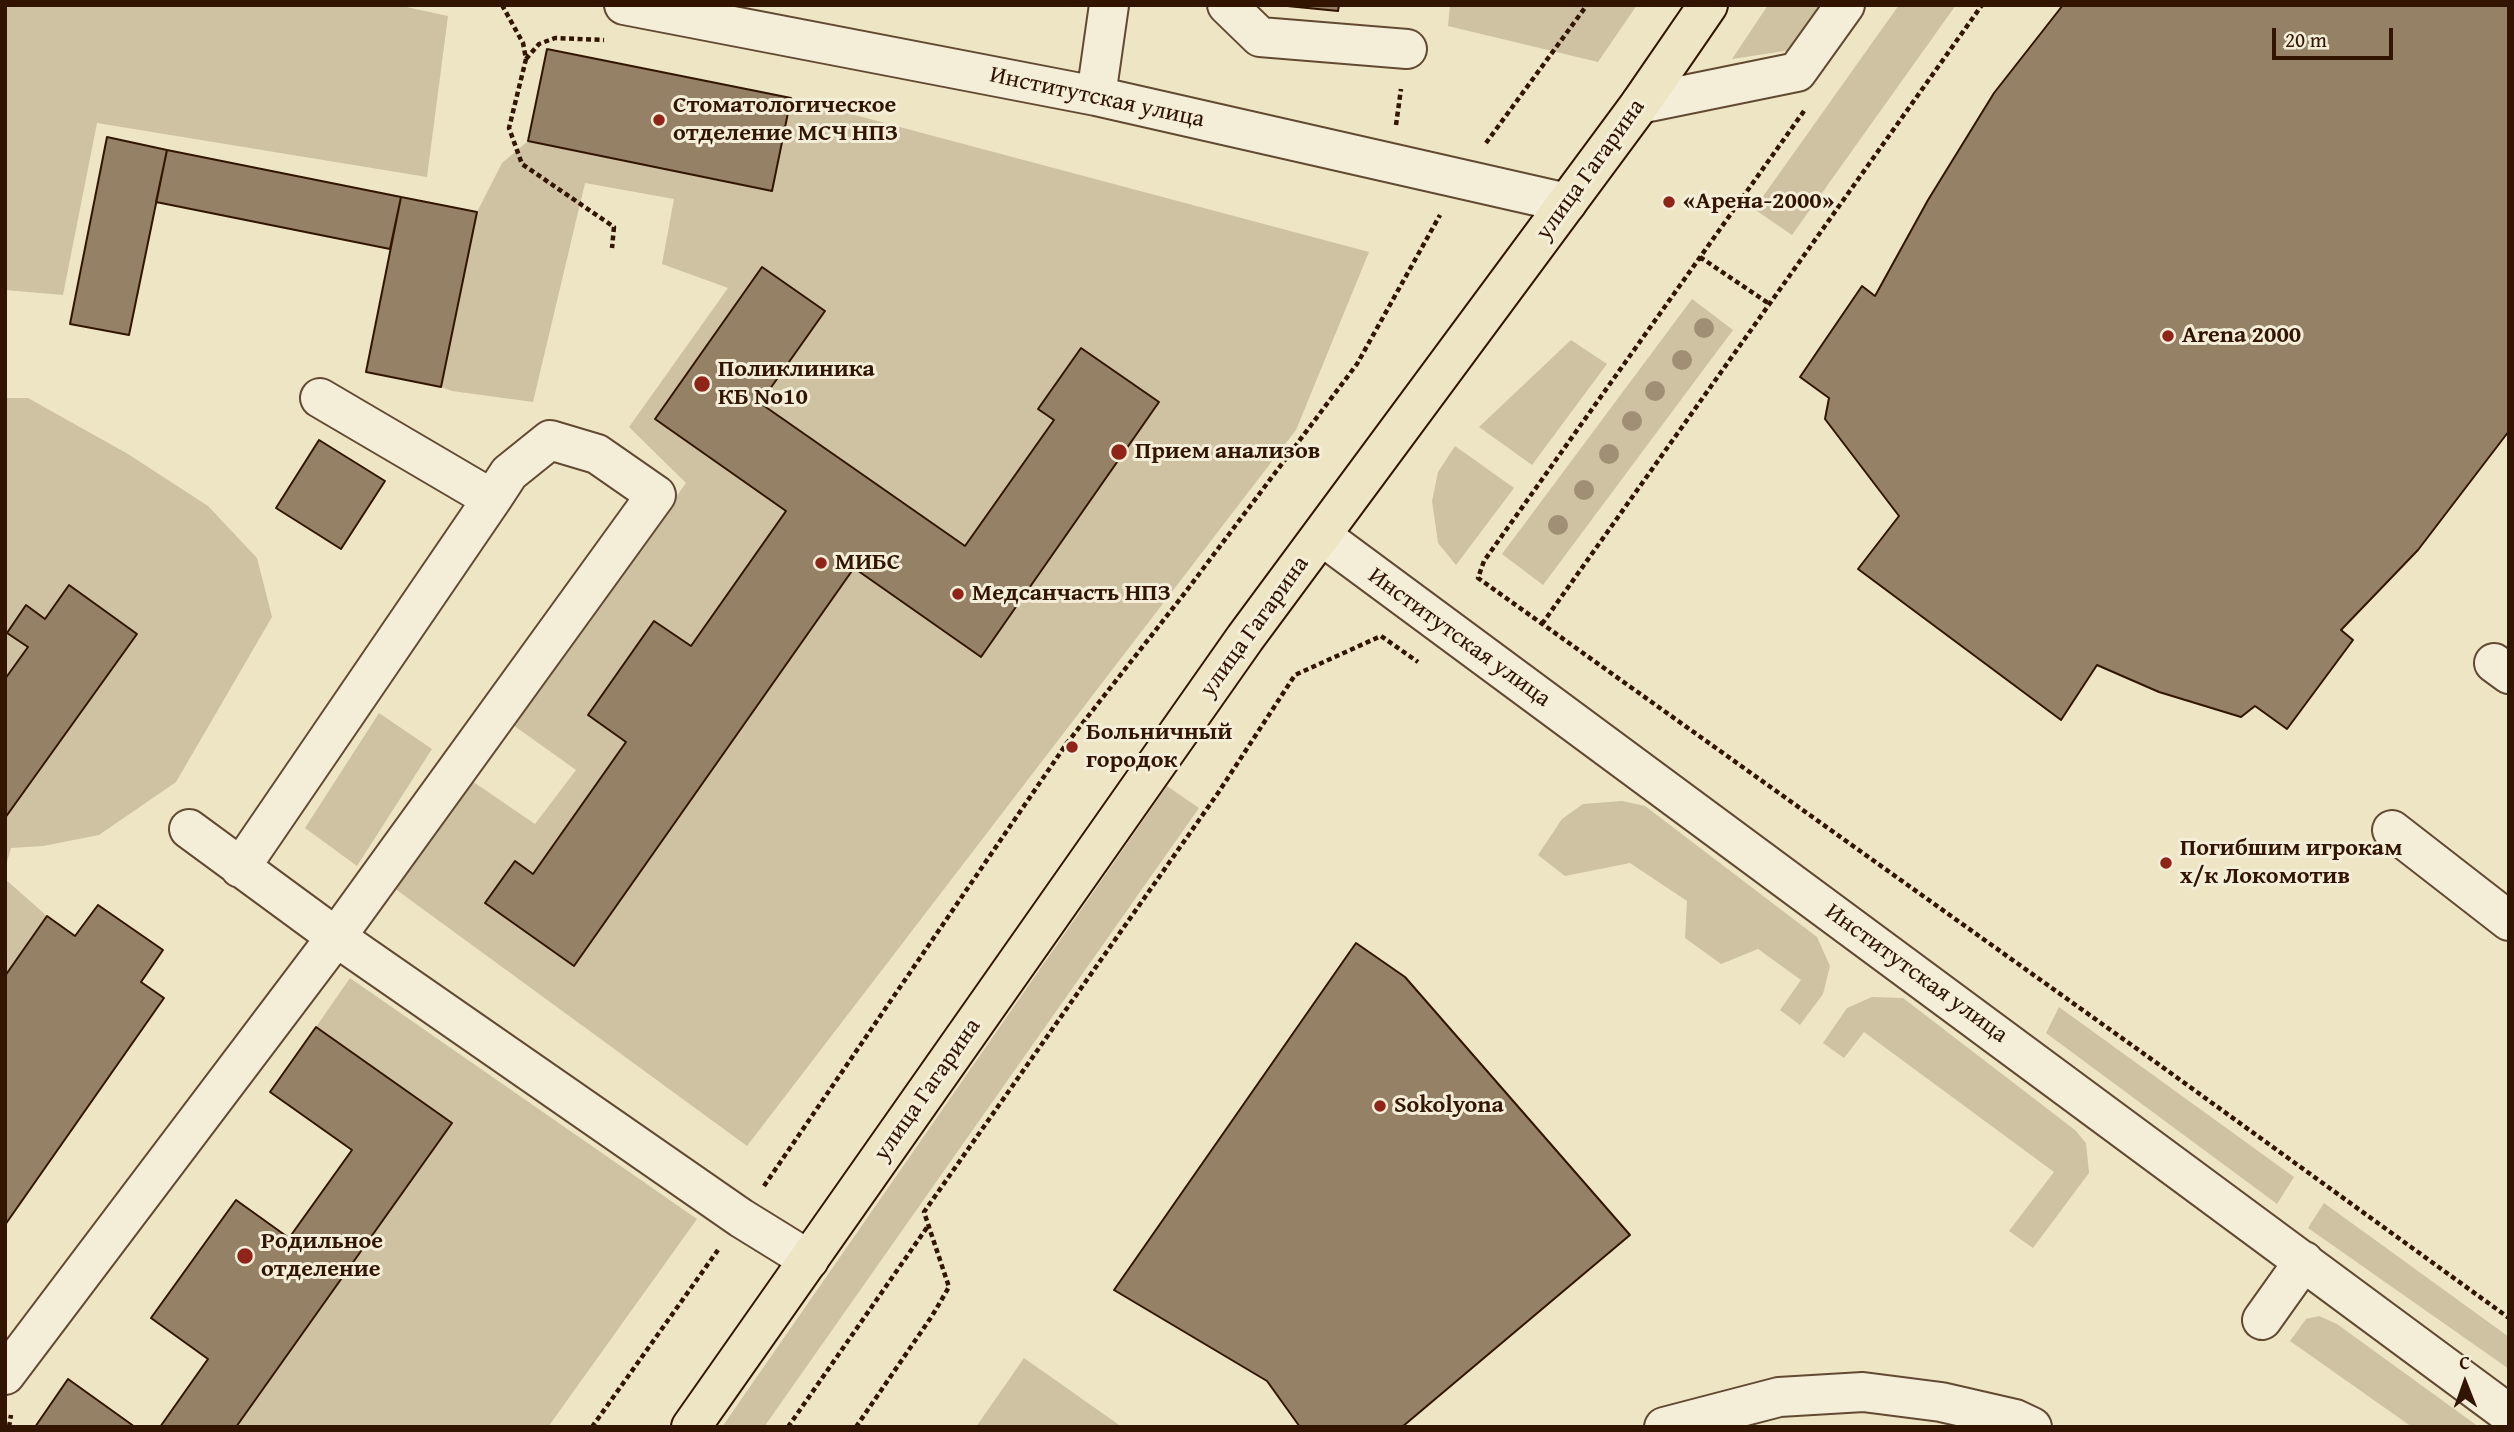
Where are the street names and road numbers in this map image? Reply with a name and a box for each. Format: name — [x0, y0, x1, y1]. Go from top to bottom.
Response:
street label: Институтская улица — [987, 61, 1207, 135]
street label: улица Гагарина — [1530, 94, 1652, 246]
street label: улица Гагарина — [1194, 551, 1316, 703]
street label: Институтская улица — [1362, 562, 1556, 714]
street label: Институтская улица — [1819, 898, 2013, 1050]
street label: улица Гагарина — [868, 1013, 988, 1167]

